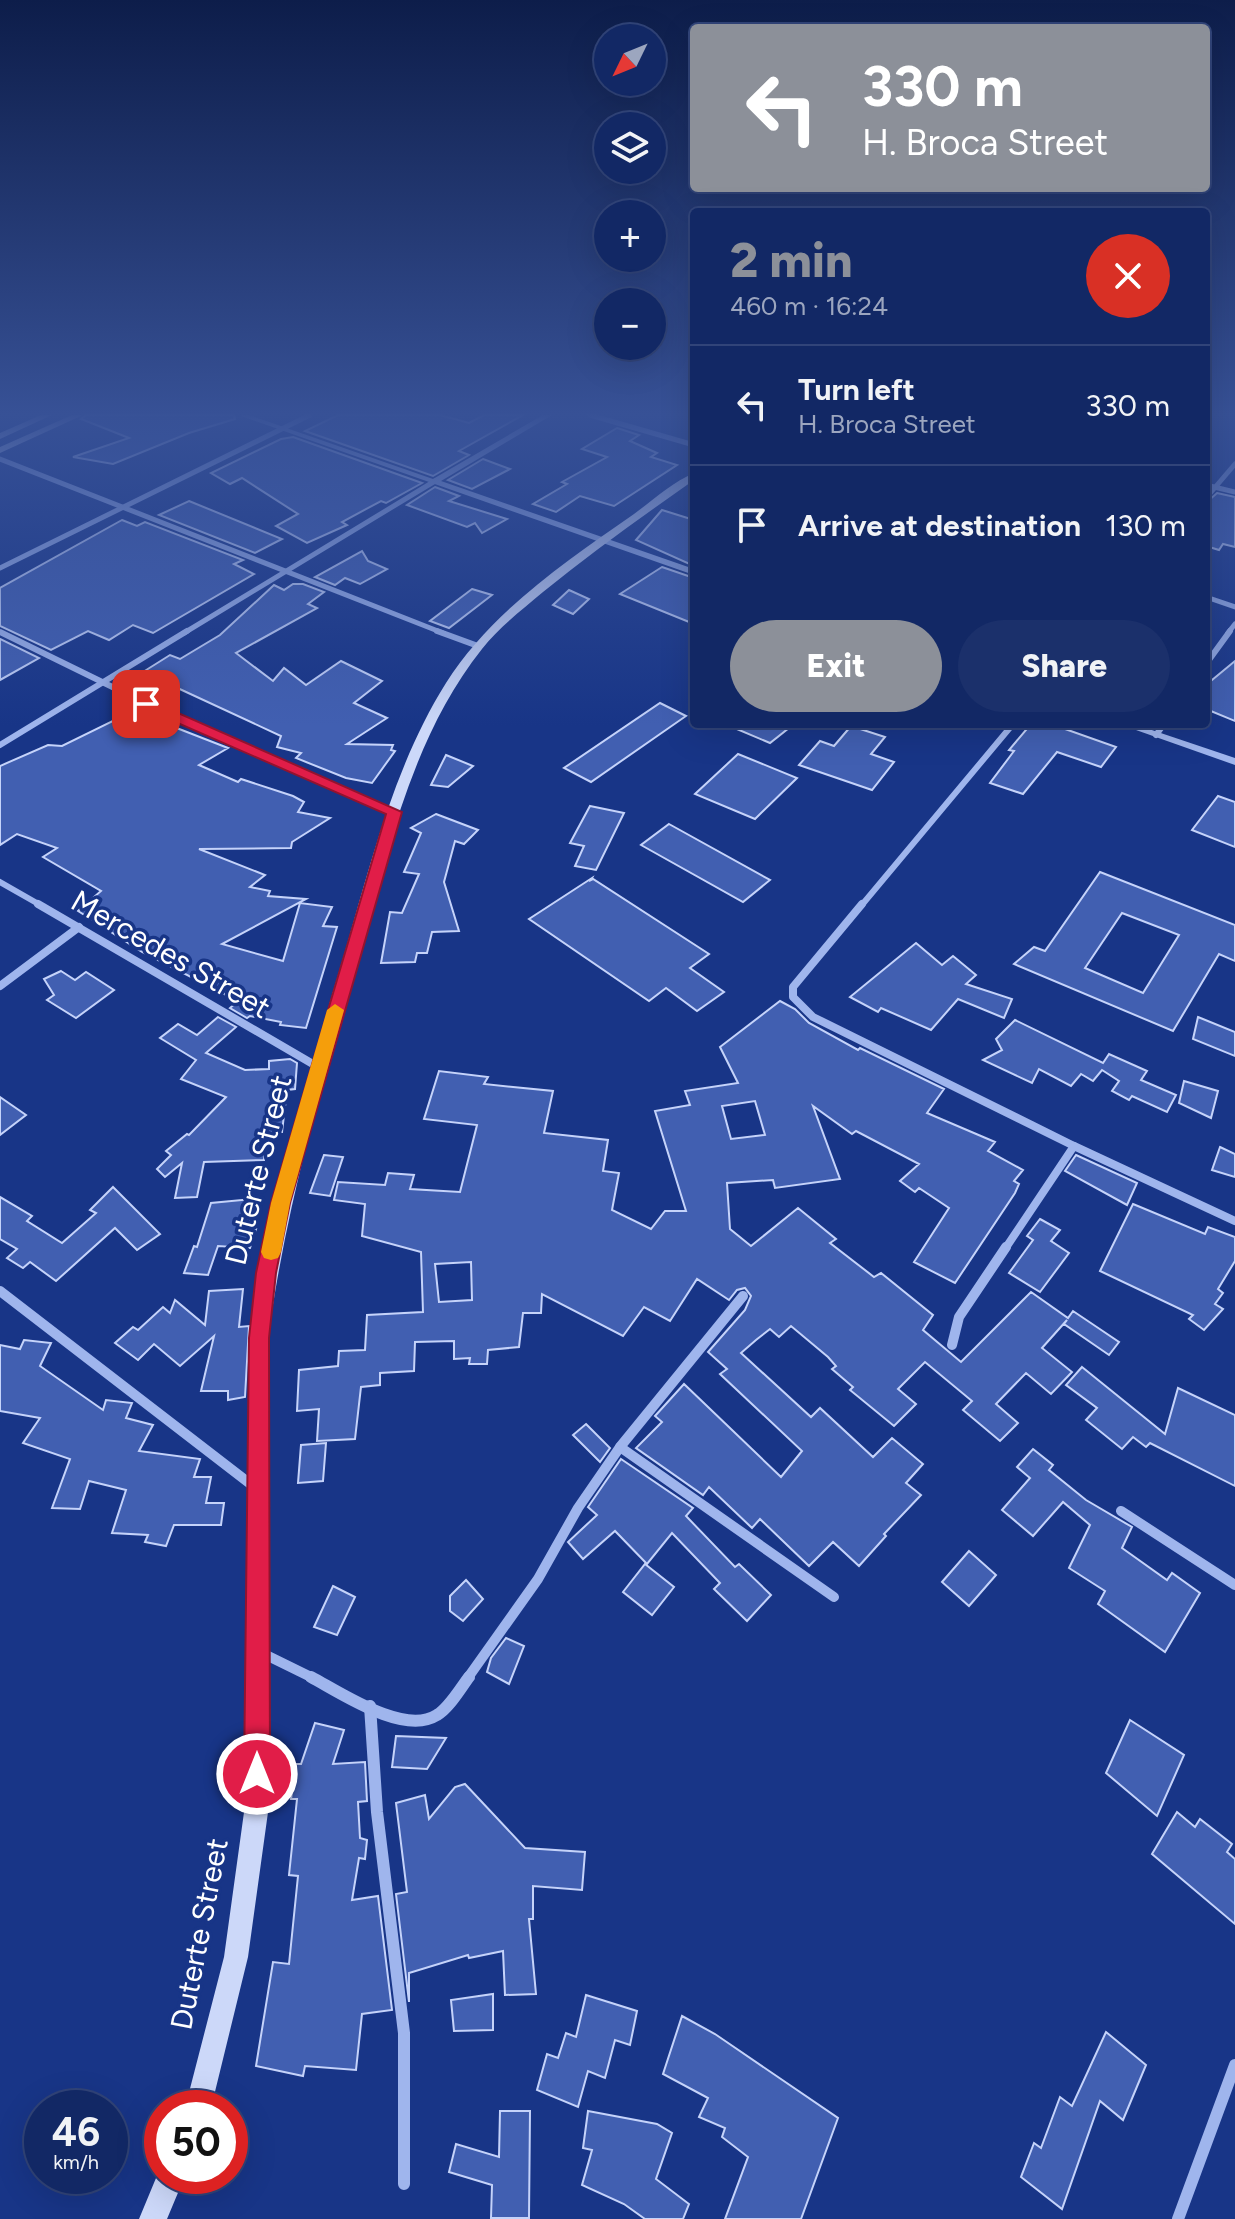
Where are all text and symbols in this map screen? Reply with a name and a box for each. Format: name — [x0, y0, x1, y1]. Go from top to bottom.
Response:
north arrow — [594, 24, 666, 96]
map controls — [594, 24, 666, 360]
text: 330 m — [862, 53, 1023, 120]
icon: left — [730, 56, 834, 160]
button: layers — [594, 112, 666, 184]
text: H. Broca Street — [862, 121, 1108, 164]
button: + — [594, 200, 666, 272]
text: 2 min — [730, 231, 853, 289]
button: close — [1086, 234, 1170, 318]
button: − — [594, 288, 666, 360]
text: 460 m · 16:24 — [730, 290, 888, 322]
text: Turn left — [798, 371, 915, 408]
icon: left — [730, 383, 774, 427]
text: 330 m — [1085, 387, 1170, 424]
text: H. Broca Street — [798, 408, 976, 440]
icon: arrive — [730, 503, 774, 547]
text: Arrive at destination — [798, 507, 1081, 544]
text: 130 m — [1105, 507, 1186, 544]
button: Exit — [730, 620, 942, 712]
button: Share — [958, 620, 1170, 712]
pin — [112, 670, 180, 738]
icon: arrive — [124, 682, 168, 726]
street label: Mercedes Street — [65, 882, 277, 1026]
street label: Duterte Street — [217, 1071, 299, 1269]
position arrow — [215, 1732, 299, 1816]
street label: Duterte Street — [162, 1835, 236, 2033]
speed limit sign: 50 — [144, 2090, 248, 2194]
text: 46 — [52, 2108, 100, 2156]
text: km/h — [53, 2150, 99, 2174]

